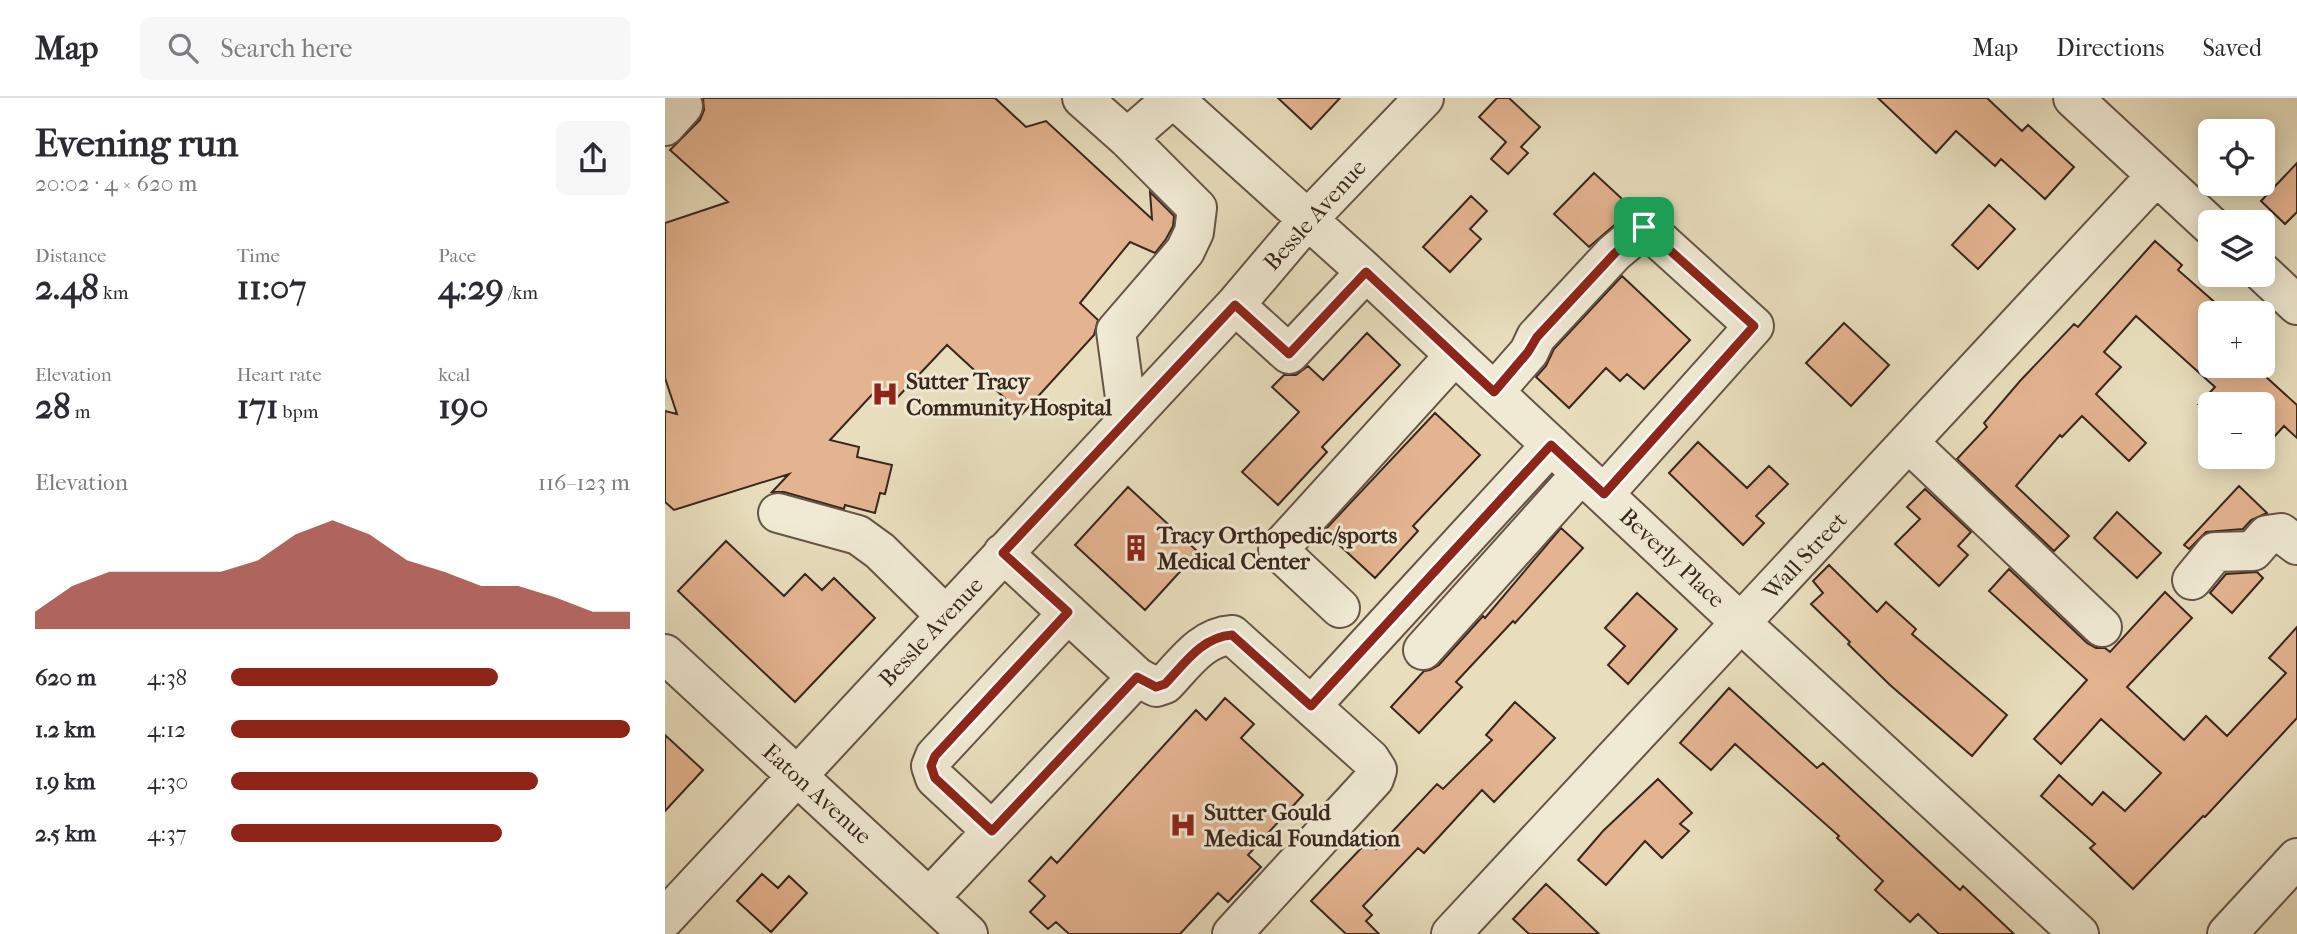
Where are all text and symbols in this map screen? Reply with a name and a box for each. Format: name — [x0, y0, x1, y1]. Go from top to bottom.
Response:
search box — [140, 17, 630, 80]
text: Map — [35, 29, 98, 68]
icon: search — [164, 29, 202, 67]
text: Search here — [220, 33, 352, 64]
text: Map — [1972, 34, 2018, 62]
text: Directions — [2056, 34, 2164, 62]
text: Saved — [2202, 34, 2262, 62]
map controls — [2198, 119, 2275, 469]
button: locate — [2198, 119, 2275, 196]
text: Evening run — [35, 121, 238, 166]
button: share — [556, 121, 630, 195]
street label: Bessle Avenue — [1258, 154, 1372, 276]
text: 20:02 · 4 × 620 m — [35, 170, 197, 197]
pin — [1614, 197, 1674, 257]
icon: arrive — [1625, 208, 1663, 246]
button: layers — [2198, 210, 2275, 287]
text: Distance — [35, 245, 106, 267]
text: Time — [237, 245, 280, 267]
text: Pace — [438, 245, 476, 267]
text: 2.48 — [35, 267, 99, 308]
text: 11:07 — [237, 267, 306, 308]
text: 4:29 — [438, 267, 504, 308]
text: km — [99, 282, 129, 304]
text: /km — [504, 282, 538, 304]
button: + — [2198, 301, 2275, 378]
text: Elevation — [35, 364, 112, 386]
text: Heart rate — [237, 364, 322, 386]
text: kcal — [438, 364, 470, 386]
place label: Sutter Tracy Community Hospital — [906, 368, 1112, 421]
hospital icon: Sutter Tracy Community Hospital — [870, 379, 900, 409]
text: 28 — [35, 386, 71, 427]
text: 171 — [237, 386, 279, 427]
text: 190 — [438, 386, 489, 427]
button: − — [2198, 392, 2275, 469]
text: m — [71, 401, 90, 423]
text: bpm — [279, 401, 319, 423]
text: Elevation — [35, 469, 128, 496]
text: 116–123 m — [538, 469, 630, 496]
street label: Beverly Place — [1614, 503, 1730, 613]
street label: Wall Street — [1757, 507, 1852, 606]
place label: Tracy Orthopedic/sports Medical Center — [1156, 522, 1398, 575]
building icon: Tracy Orthopedic/sports Medical Center — [1121, 533, 1151, 563]
street label: Bessle Avenue — [873, 572, 989, 692]
text: 620 m — [35, 664, 96, 691]
text: 4:38 — [147, 664, 187, 691]
text: 1.2 km — [35, 716, 95, 743]
text: 4:12 — [147, 716, 186, 743]
street label: Eaton Avenue — [757, 738, 877, 850]
text: 1.9 km — [35, 768, 95, 795]
text: 4:30 — [147, 768, 188, 795]
place label: Sutter Gould Medical Foundation — [1204, 799, 1401, 852]
hospital icon: Sutter Gould Medical Foundation — [1168, 810, 1198, 840]
text: 2.5 km — [35, 820, 96, 847]
text: 4:37 — [147, 820, 187, 847]

